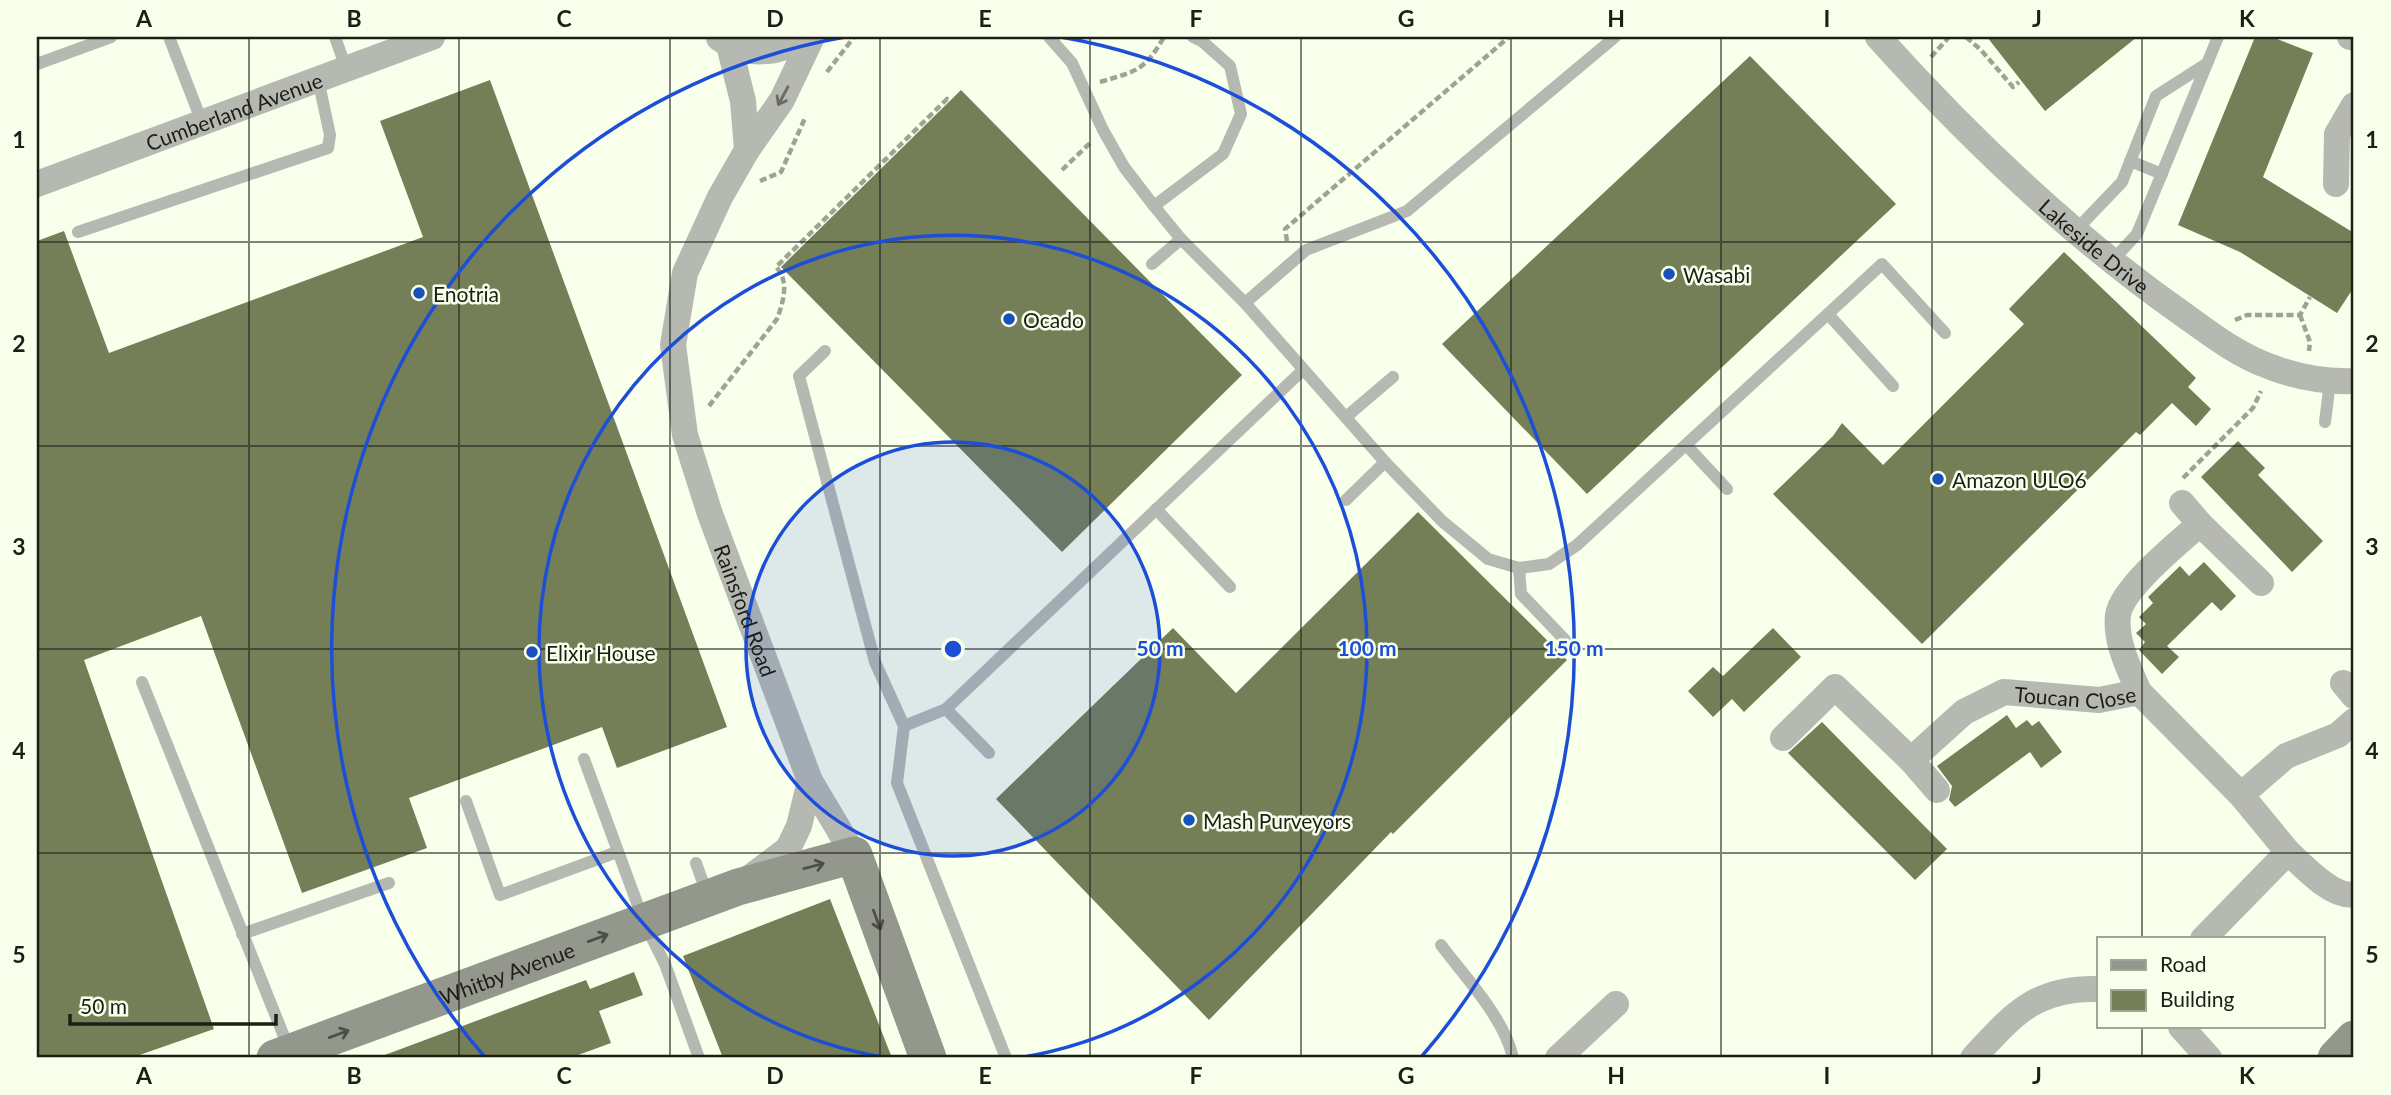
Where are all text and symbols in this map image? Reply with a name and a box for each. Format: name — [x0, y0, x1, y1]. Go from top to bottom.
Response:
text: A — [135, 4, 153, 32]
text: B — [346, 4, 362, 32]
text: C — [556, 4, 572, 32]
text: D — [766, 4, 784, 32]
text: E — [978, 4, 992, 32]
text: F — [1189, 4, 1203, 32]
text: G — [1398, 4, 1414, 32]
text: H — [1607, 4, 1625, 32]
text: I — [1824, 4, 1830, 32]
text: J — [2032, 4, 2042, 32]
text: K — [2239, 4, 2255, 32]
street label: Cumberland Avenue — [142, 67, 326, 155]
one-way arrow — [776, 85, 789, 106]
text: 1 — [12, 125, 26, 153]
text: 1 — [2365, 125, 2379, 153]
street label: Lakeside Drive — [2035, 193, 2154, 298]
place label: Wasabi — [1683, 262, 1750, 287]
marker: Wasabi — [1661, 266, 1677, 282]
place label: Enotria — [433, 281, 499, 306]
marker: Enotria — [411, 285, 427, 301]
place label: Ocado — [1023, 307, 1084, 332]
marker: Ocado — [1001, 311, 1017, 327]
text: 2 — [12, 329, 26, 357]
text: 2 — [2365, 329, 2379, 357]
place label: Amazon ULO6 — [1952, 467, 2087, 492]
marker: Amazon ULO6 — [1930, 471, 1946, 487]
text: 3 — [12, 532, 26, 560]
text: 3 — [2365, 532, 2379, 560]
street label: Rainsford Road — [710, 541, 782, 680]
text: 50 m — [1136, 635, 1184, 660]
text: 100 m — [1337, 635, 1397, 660]
text: 150 m — [1544, 635, 1604, 660]
centre of rings — [941, 637, 965, 661]
place label: Elixir House — [546, 640, 656, 665]
marker: Elixir House — [524, 644, 540, 660]
street label: Toucan Close — [2013, 680, 2138, 712]
text: 4 — [12, 736, 26, 764]
text: 4 — [2365, 736, 2379, 764]
place label: Mash Purveyors — [1203, 808, 1351, 833]
marker: Mash Purveyors — [1181, 812, 1197, 828]
one-way arrow — [802, 859, 825, 872]
one-way arrow — [872, 908, 884, 930]
one-way arrow — [587, 931, 609, 944]
street label: Whitby Avenue — [436, 936, 578, 1009]
legend — [2097, 937, 2324, 1028]
text: 5 — [12, 940, 26, 968]
text: 5 — [2365, 940, 2379, 968]
text: Road — [2160, 951, 2207, 976]
scale bar — [70, 983, 276, 1027]
text: Building — [2160, 986, 2235, 1011]
text: 50 m — [80, 993, 127, 1018]
one-way arrow — [328, 1027, 350, 1040]
text: A — [135, 1061, 153, 1089]
text: B — [346, 1061, 362, 1089]
text: C — [556, 1061, 572, 1089]
text: D — [766, 1061, 784, 1089]
text: E — [978, 1061, 992, 1089]
text: F — [1189, 1061, 1203, 1089]
text: G — [1398, 1061, 1414, 1089]
text: H — [1607, 1061, 1625, 1089]
text: I — [1824, 1061, 1830, 1089]
text: J — [2032, 1061, 2042, 1089]
text: K — [2239, 1061, 2255, 1089]

